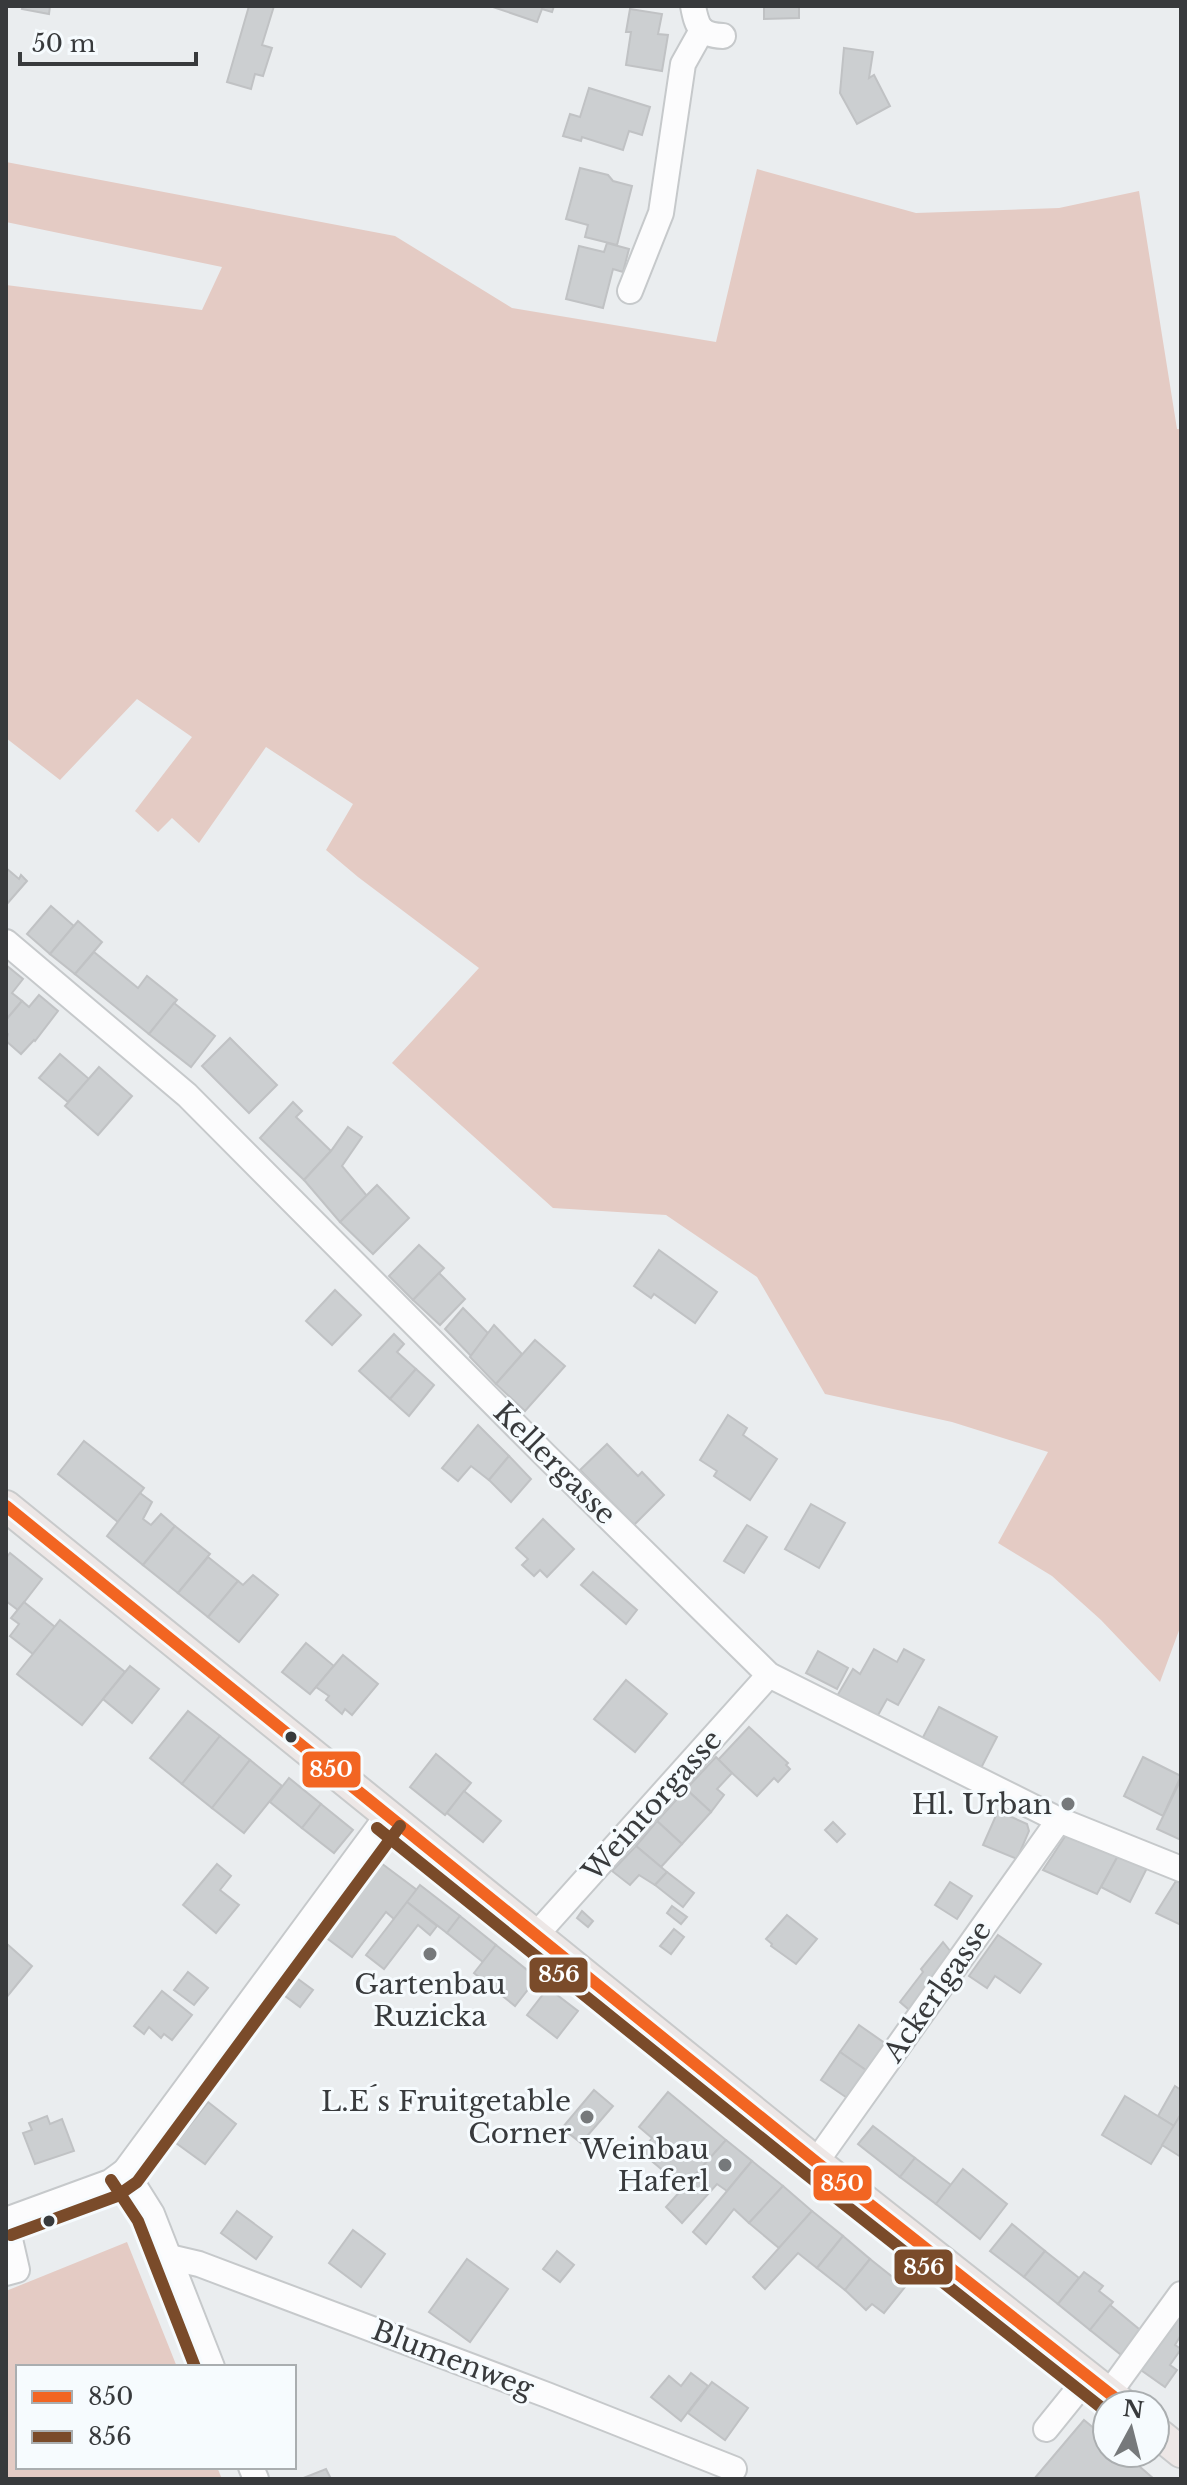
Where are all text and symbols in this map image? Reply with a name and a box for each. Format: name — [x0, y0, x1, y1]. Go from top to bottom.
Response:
scale bar — [20, 16, 196, 66]
text: 50 m — [32, 29, 96, 58]
street label: Kellergasse — [486, 1395, 623, 1532]
street label: Weintorgasse — [575, 1722, 730, 1889]
unlabelled marker — [283, 1729, 299, 1745]
line badge: 850 — [301, 1750, 362, 1789]
text: 850 — [309, 1756, 353, 1783]
place label: Hl. Urban — [912, 1787, 1052, 1822]
marker: Hl. Urban — [1059, 1795, 1077, 1813]
street label: Ackerlgasse — [875, 1914, 999, 2070]
marker: Gartenbau Ruzicka — [421, 1945, 439, 1963]
line badge: 856 — [528, 1956, 589, 1994]
text: 856 — [538, 1961, 580, 1988]
place label: Gartenbau Ruzicka — [354, 1967, 506, 2034]
place label: L.E´s Fruitgetable Corner — [321, 2084, 572, 2151]
marker: L.E´s Fruitgetable Corner — [578, 2108, 596, 2126]
place label: Weinbau Haferl — [580, 2132, 709, 2199]
marker: Weinbau Haferl — [716, 2156, 734, 2174]
line badge: 850 — [812, 2164, 873, 2202]
text: 850 — [820, 2170, 864, 2197]
unlabelled marker — [41, 2213, 57, 2229]
line badge: 856 — [893, 2248, 954, 2286]
text: 856 — [903, 2254, 945, 2281]
street label: Blumenweg — [367, 2313, 540, 2407]
legend — [16, 2365, 296, 2469]
text: 850 — [88, 2382, 133, 2411]
north arrow — [1091, 2389, 1171, 2469]
text: N — [1121, 2395, 1146, 2424]
text: 856 — [88, 2422, 132, 2451]

